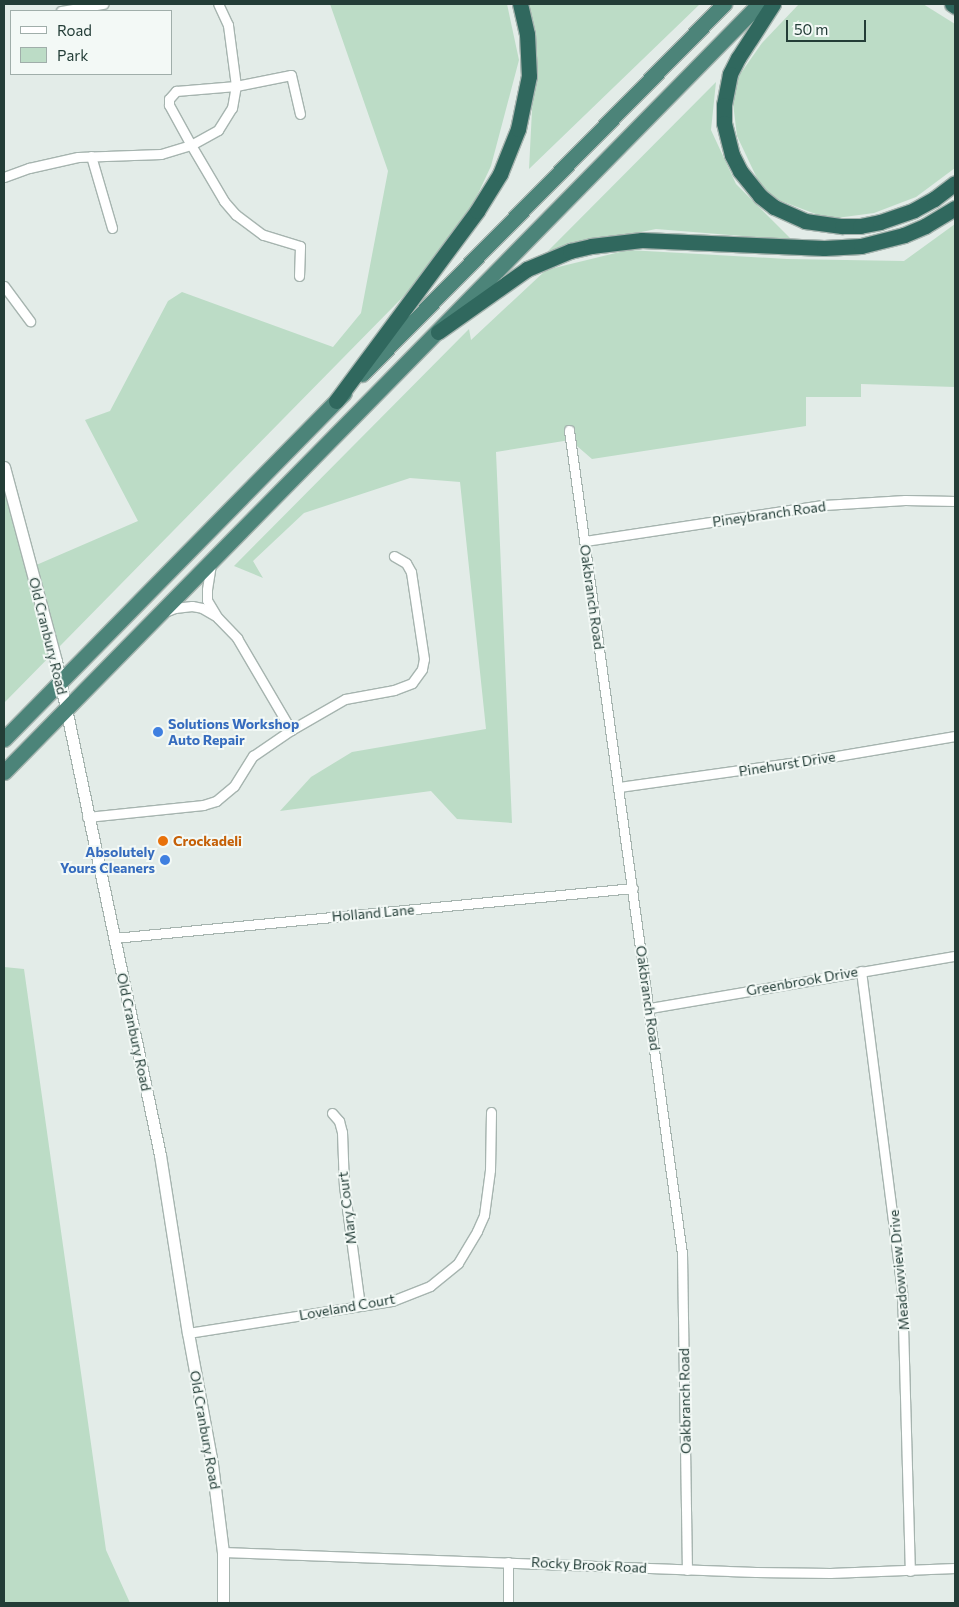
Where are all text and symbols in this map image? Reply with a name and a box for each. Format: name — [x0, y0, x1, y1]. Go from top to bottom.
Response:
legend — [10, 10, 172, 75]
scale bar — [789, 10, 869, 42]
text: 50 m — [794, 20, 828, 38]
text: Road — [57, 21, 92, 39]
text: Park — [57, 46, 88, 64]
street label: Pineybranch Road — [711, 498, 827, 530]
street label: Oakbranch Road — [576, 543, 608, 651]
street label: Old Cranbury Road — [25, 576, 71, 696]
place label: Solutions Workshop Auto Repair — [168, 716, 299, 749]
marker: Solutions Workshop Auto Repair — [152, 726, 164, 738]
street label: Pinehurst Drive — [738, 748, 836, 780]
place label: Crockadeli — [173, 833, 242, 849]
marker: Crockadeli — [157, 835, 169, 847]
place label: Absolutely Yours Cleaners — [60, 844, 155, 876]
marker: Absolutely Yours Cleaners — [159, 854, 171, 866]
street label: Holland Lane — [331, 901, 415, 925]
street label: Oakbranch Road — [632, 944, 664, 1052]
street label: Greenbrook Drive — [745, 963, 859, 999]
street label: Old Cranbury Road — [113, 971, 155, 1093]
street label: Mary Court — [334, 1171, 360, 1245]
street label: Meadowview Drive — [885, 1209, 913, 1331]
street label: Loveland Court — [298, 1290, 396, 1324]
street label: Oakbranch Road — [676, 1348, 694, 1454]
street label: Old Cranbury Road — [186, 1369, 224, 1491]
street label: Rocky Brook Road — [531, 1554, 647, 1576]

